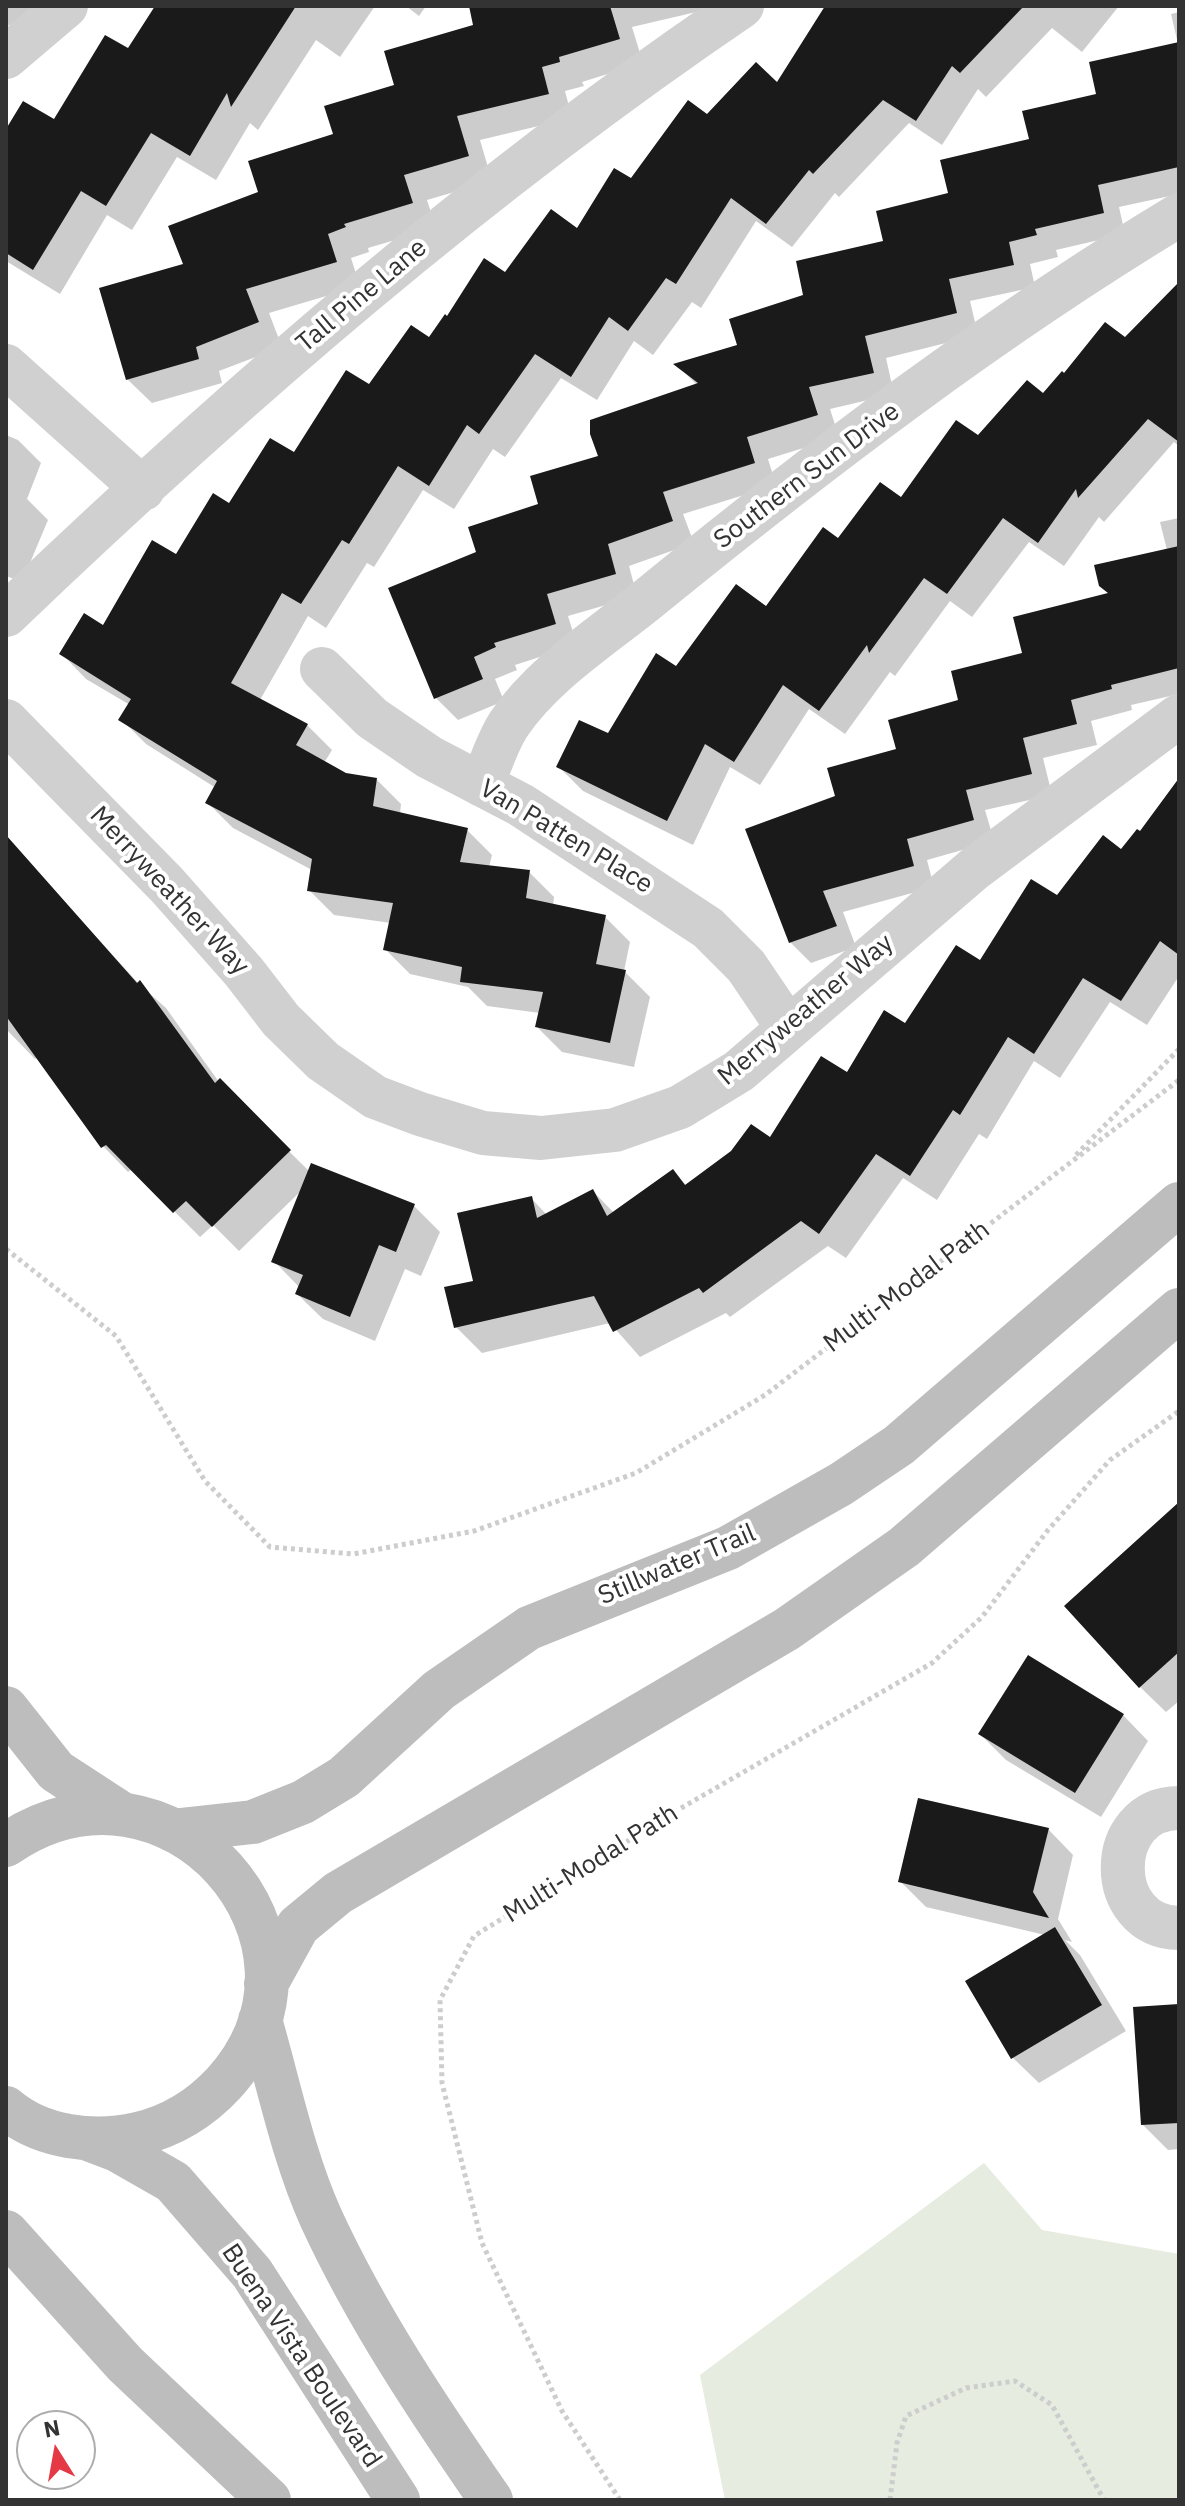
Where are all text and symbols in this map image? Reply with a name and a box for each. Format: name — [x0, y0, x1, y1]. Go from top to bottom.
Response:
street label: Tall Pine Lane — [291, 232, 433, 360]
street label: Southern Sun Drive — [708, 396, 906, 556]
street label: Van Patten Place — [474, 773, 658, 901]
street label: Merryweather Way — [83, 800, 255, 982]
street label: Merryweather Way — [712, 928, 900, 1092]
street label: Multi-Modal Path — [818, 1214, 996, 1360]
street label: Stillwater Trail — [594, 1518, 760, 1612]
street label: Multi-Modal Path — [498, 1798, 684, 1930]
street label: Buena Vista Boulevard — [214, 2238, 388, 2474]
north arrow — [16, 2410, 96, 2490]
text: N — [41, 2412, 62, 2444]

